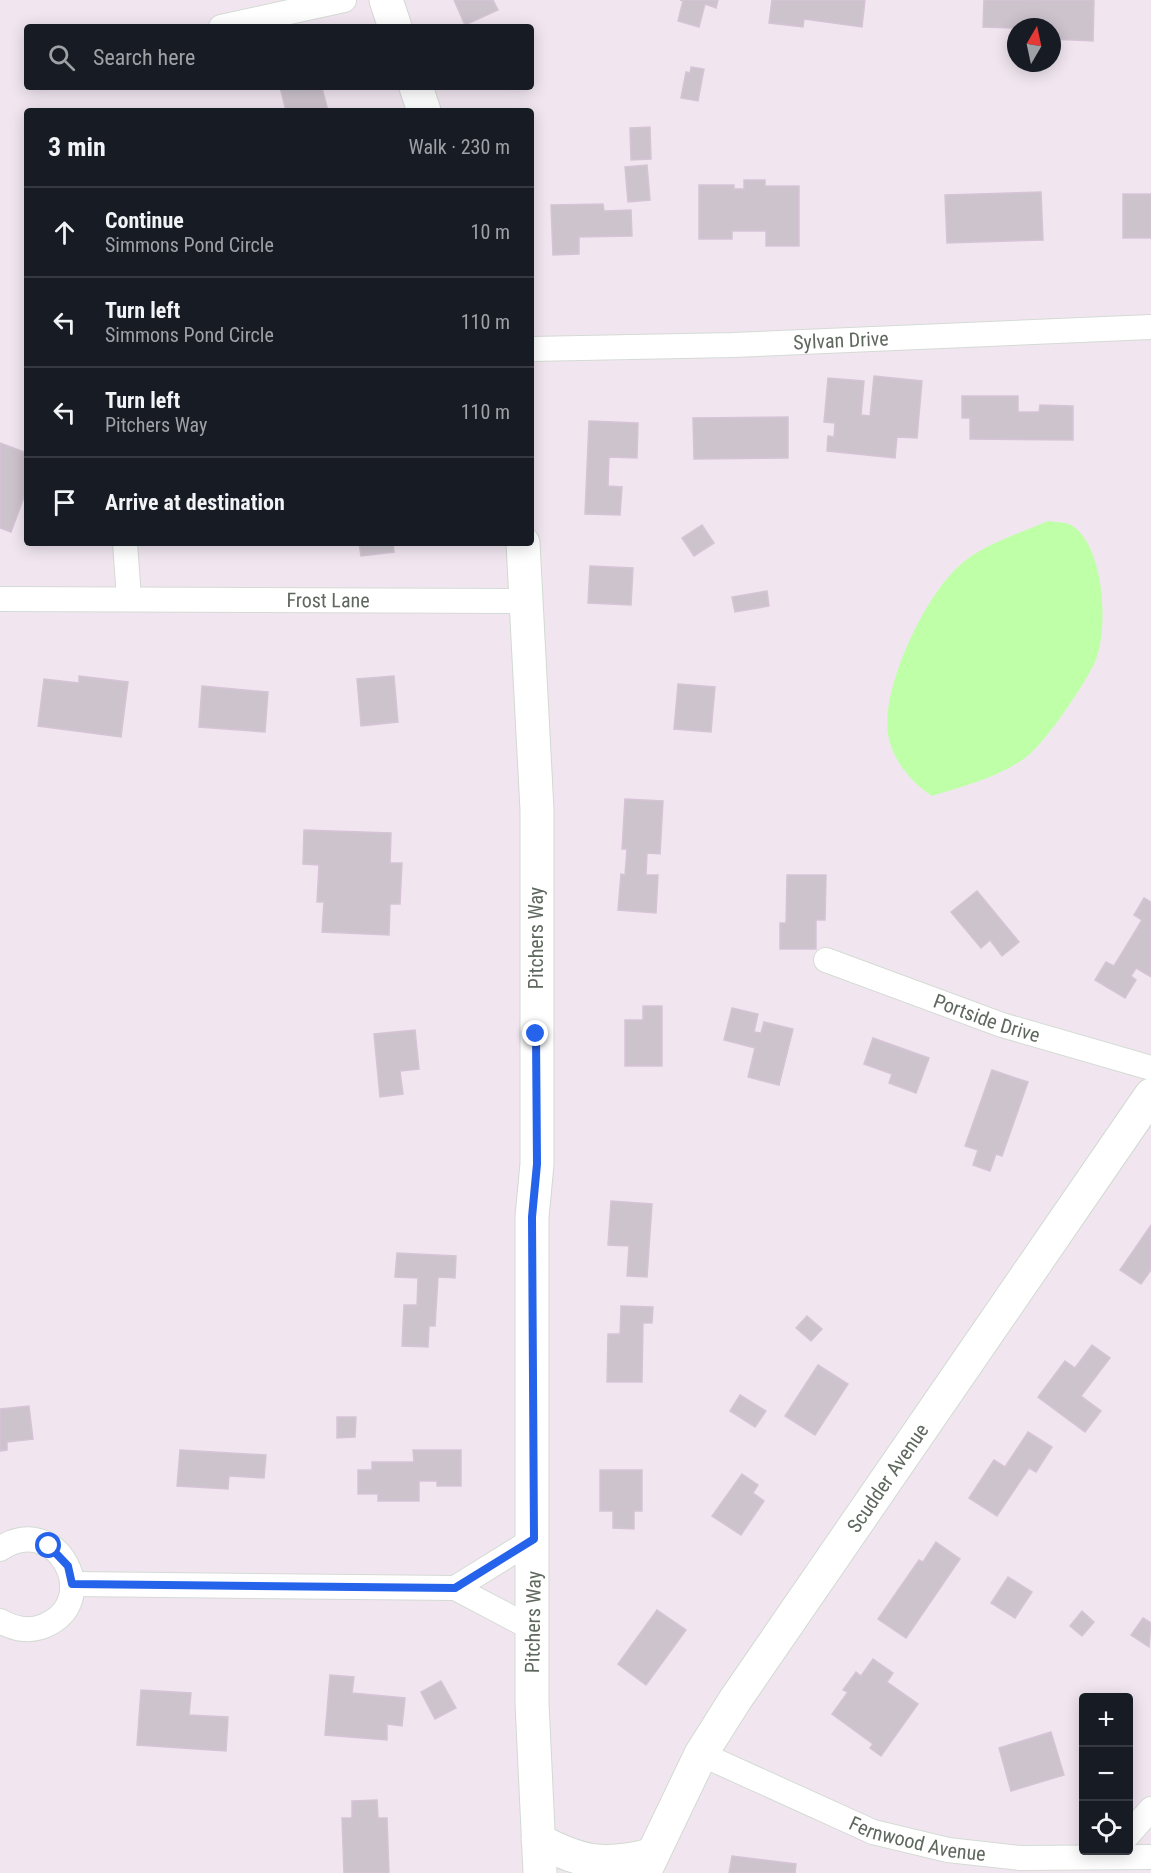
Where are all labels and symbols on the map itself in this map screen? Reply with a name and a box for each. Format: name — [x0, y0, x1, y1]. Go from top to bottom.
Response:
north arrow — [1007, 18, 1061, 72]
street label: Sylvan Drive — [793, 326, 889, 354]
street label: Frost Lane — [286, 588, 370, 612]
street label: Pitchers Way — [524, 887, 548, 989]
street label: Portside Drive — [930, 989, 1043, 1047]
route end — [522, 1020, 548, 1046]
street label: Scudder Avenue — [842, 1419, 933, 1537]
route start — [35, 1532, 61, 1558]
street label: Pitchers Way — [520, 1571, 546, 1673]
street label: Fernwood Avenue — [846, 1811, 987, 1866]

